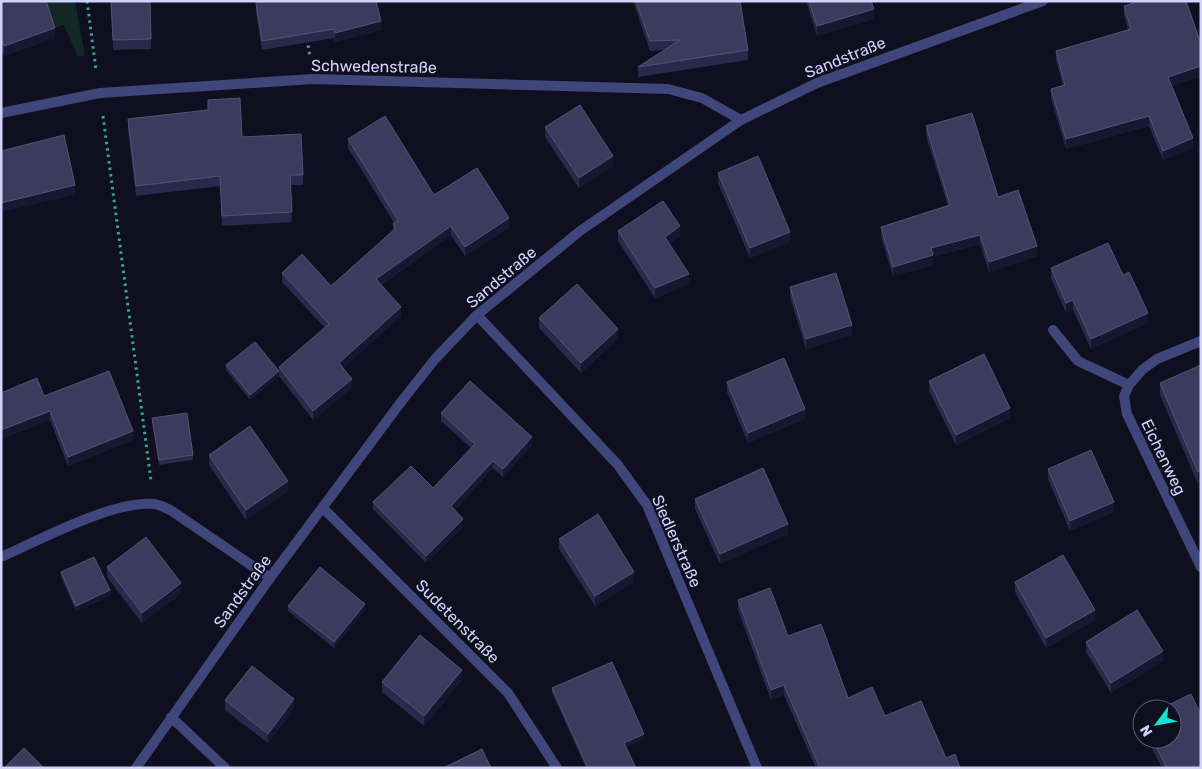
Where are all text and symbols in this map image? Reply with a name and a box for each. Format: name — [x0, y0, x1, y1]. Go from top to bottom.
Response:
street label: Sandstraße — [802, 33, 888, 82]
street label: Schwedenstraße — [311, 56, 437, 77]
street label: Sandstraße — [462, 243, 540, 312]
street label: Eichenweg — [1137, 416, 1190, 498]
street label: Siedlerstraße — [648, 492, 705, 590]
street label: Sandstraße — [210, 551, 275, 631]
street label: Sudetenstraße — [412, 576, 503, 667]
north arrow — [1132, 699, 1182, 749]
text: N — [1137, 722, 1156, 739]

